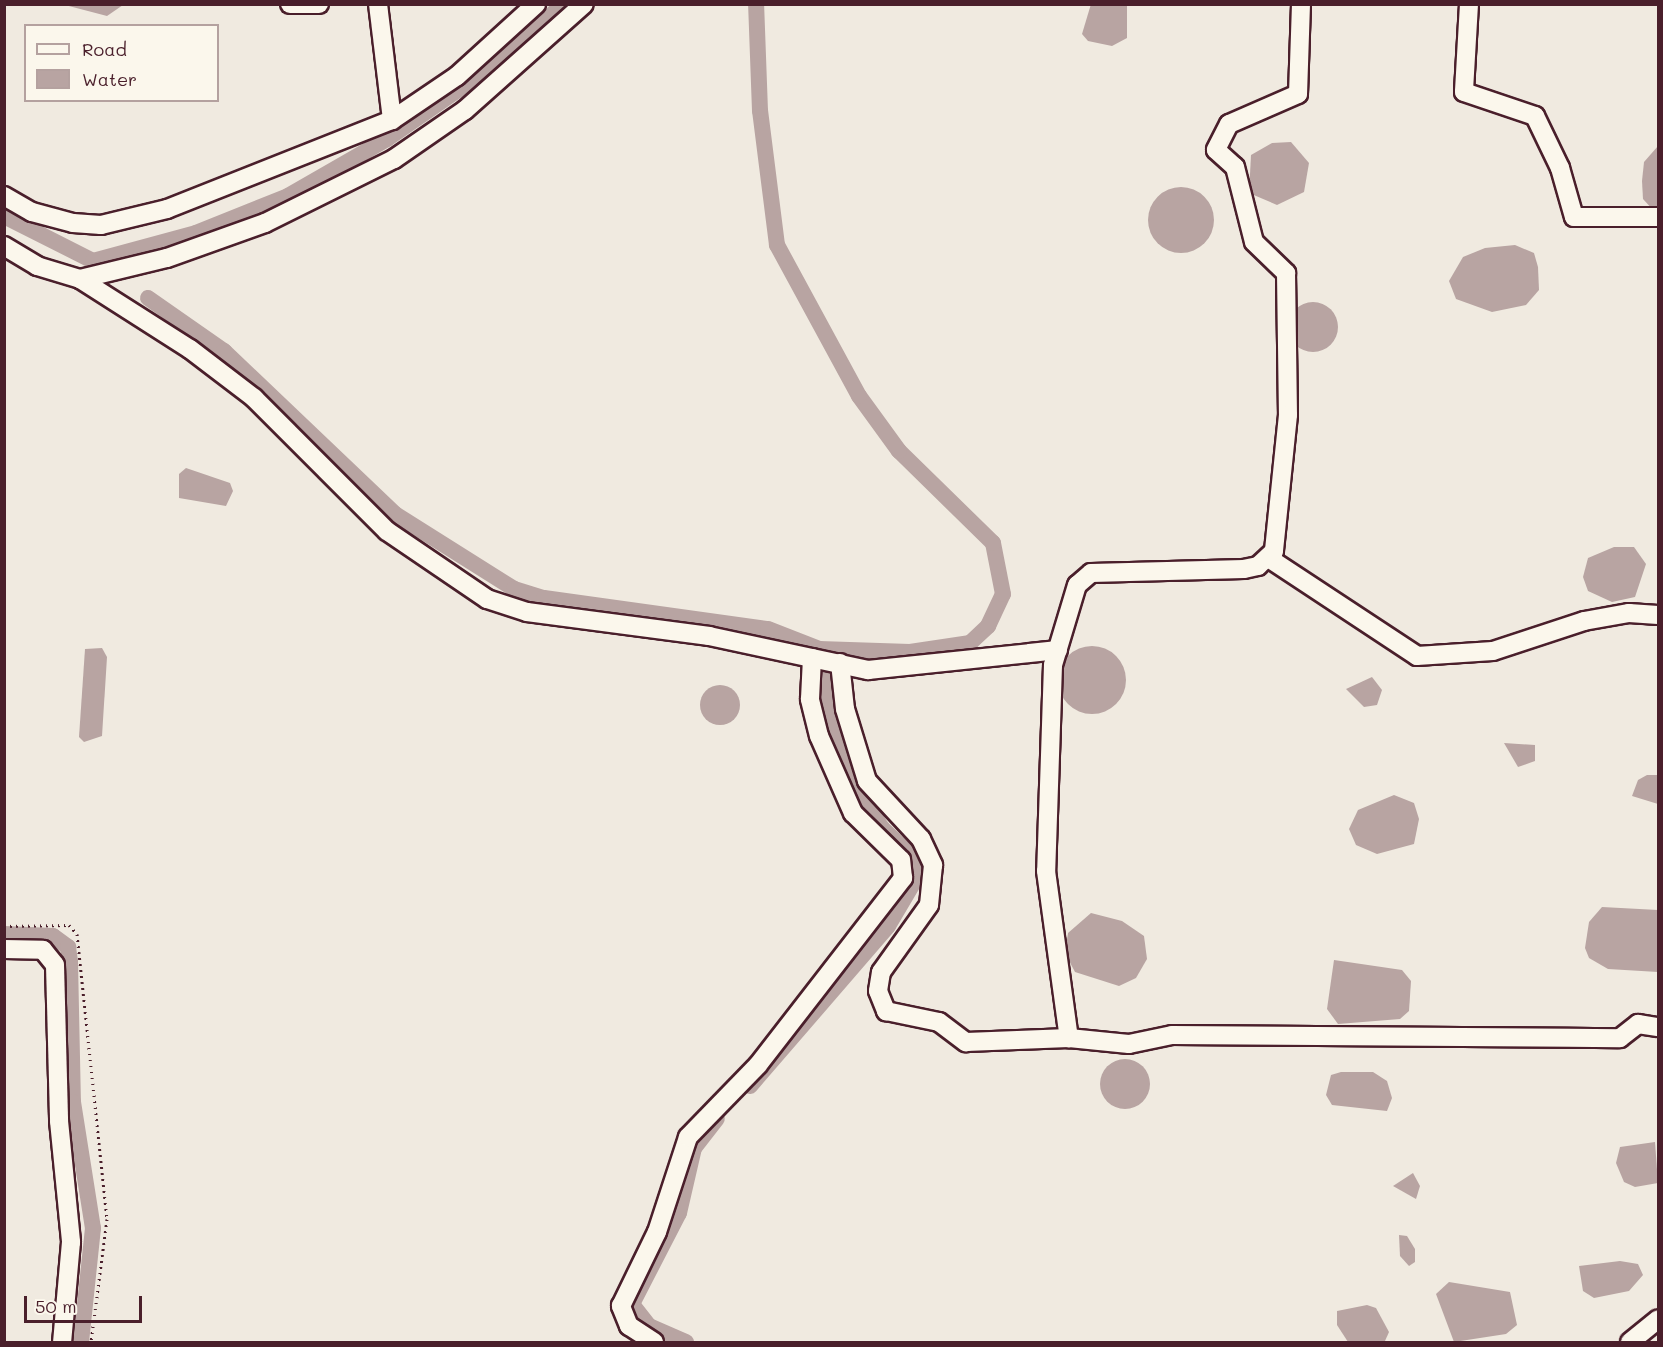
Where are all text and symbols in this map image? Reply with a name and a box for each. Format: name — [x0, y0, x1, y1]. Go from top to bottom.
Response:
legend — [24, 24, 219, 102]
text: Road — [82, 37, 127, 61]
text: Water — [82, 67, 137, 91]
scale bar — [27, 1284, 146, 1322]
text: 50 m — [35, 1294, 77, 1318]

